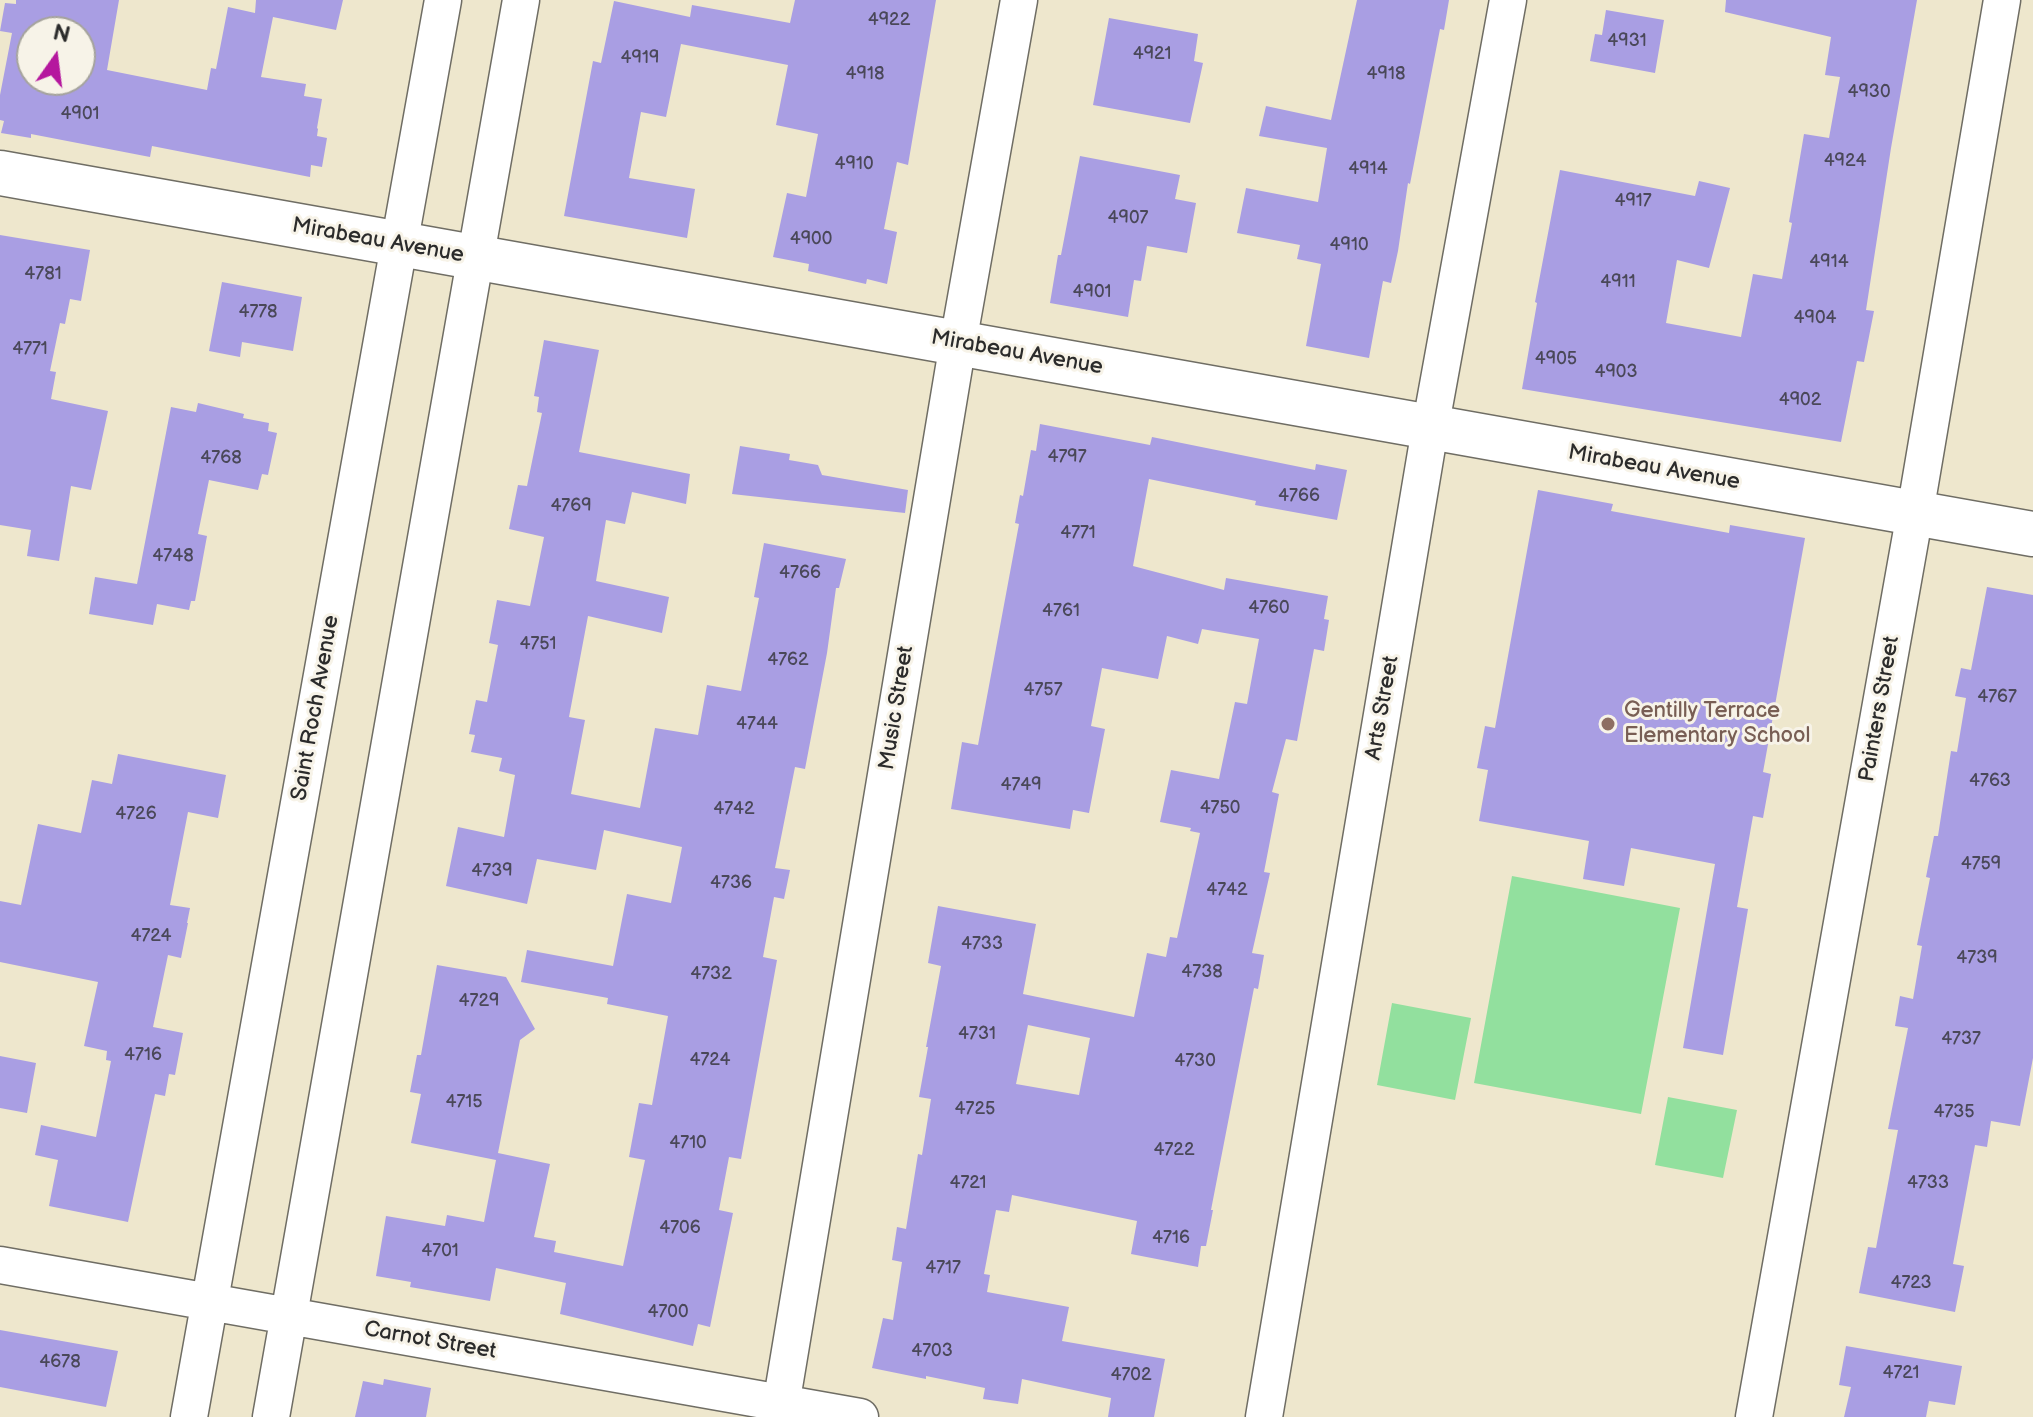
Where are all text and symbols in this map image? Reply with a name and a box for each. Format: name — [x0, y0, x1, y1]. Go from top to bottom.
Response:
house number: 4922 — [868, 9, 910, 31]
north arrow — [16, 16, 96, 96]
text: N — [50, 19, 73, 49]
house number: 4931 — [1607, 30, 1647, 52]
house number: 4921 — [1133, 43, 1171, 65]
house number: 4919 — [621, 47, 659, 69]
house number: 4918 — [846, 63, 884, 85]
house number: 4918 — [1367, 63, 1405, 85]
house number: 4930 — [1847, 81, 1891, 103]
house number: 4901 — [61, 103, 99, 125]
house number: 4924 — [1824, 150, 1866, 172]
house number: 4910 — [835, 153, 873, 175]
house number: 4914 — [1348, 158, 1388, 180]
house number: 4917 — [1614, 190, 1652, 212]
house number: 4907 — [1108, 207, 1148, 229]
street label: Mirabeau Avenue — [290, 213, 466, 269]
house number: 4900 — [790, 228, 832, 250]
house number: 4910 — [1330, 234, 1368, 256]
house number: 4914 — [1809, 251, 1849, 273]
house number: 4781 — [24, 263, 62, 285]
house number: 4911 — [1600, 271, 1636, 293]
house number: 4901 — [1073, 281, 1111, 303]
house number: 4778 — [238, 301, 278, 323]
house number: 4904 — [1794, 307, 1836, 329]
street label: Mirabeau Avenue — [929, 325, 1105, 381]
house number: 4771 — [12, 338, 48, 360]
house number: 4905 — [1535, 348, 1577, 370]
house number: 4903 — [1594, 361, 1638, 383]
house number: 4902 — [1779, 389, 1821, 411]
street label: Mirabeau Avenue — [1566, 440, 1742, 496]
house number: 4797 — [1047, 446, 1087, 468]
house number: 4768 — [200, 447, 242, 469]
house number: 4766 — [1278, 485, 1320, 507]
house number: 4769 — [550, 495, 592, 517]
house number: 4771 — [1060, 522, 1096, 544]
house number: 4748 — [152, 545, 194, 567]
house number: 4766 — [779, 562, 821, 584]
house number: 4760 — [1248, 597, 1290, 619]
house number: 4761 — [1042, 600, 1080, 622]
street label: Saint Roch Avenue — [287, 613, 345, 803]
house number: 4751 — [519, 633, 557, 655]
street label: Painters Street — [1854, 634, 1906, 784]
street label: Music Street — [874, 644, 920, 772]
house number: 4762 — [767, 649, 809, 671]
street label: Arts Street — [1361, 654, 1405, 762]
house number: 4757 — [1024, 679, 1062, 701]
house number: 4767 — [1977, 686, 2017, 708]
place label: Gentilly Terrace Elementary School — [1624, 698, 1810, 750]
house number: 4744 — [736, 713, 778, 735]
marker: Gentilly Terrace Elementary School — [1599, 715, 1617, 733]
house number: 4763 — [1969, 770, 2011, 792]
house number: 4749 — [1000, 774, 1042, 796]
house number: 4750 — [1200, 797, 1240, 819]
house number: 4742 — [713, 798, 755, 820]
house number: 4726 — [115, 803, 157, 825]
house number: 4759 — [1961, 853, 2001, 875]
house number: 4739 — [471, 860, 513, 882]
house number: 4736 — [710, 872, 752, 894]
house number: 4742 — [1206, 879, 1248, 901]
house number: 4724 — [130, 925, 172, 947]
house number: 4733 — [961, 933, 1003, 955]
house number: 4739 — [1956, 947, 1998, 969]
house number: 4738 — [1181, 961, 1223, 983]
house number: 4732 — [690, 963, 732, 985]
house number: 4729 — [459, 990, 499, 1012]
house number: 4731 — [958, 1023, 996, 1045]
house number: 4737 — [1941, 1028, 1981, 1050]
house number: 4716 — [124, 1044, 162, 1066]
house number: 4724 — [689, 1049, 731, 1071]
house number: 4730 — [1174, 1050, 1216, 1072]
house number: 4715 — [445, 1091, 483, 1113]
house number: 4725 — [955, 1098, 995, 1120]
house number: 4735 — [1933, 1101, 1975, 1123]
house number: 4710 — [669, 1132, 707, 1154]
house number: 4722 — [1153, 1139, 1195, 1161]
house number: 4721 — [949, 1172, 987, 1194]
house number: 4733 — [1907, 1172, 1949, 1194]
house number: 4706 — [659, 1217, 701, 1239]
house number: 4716 — [1152, 1227, 1190, 1249]
house number: 4701 — [421, 1240, 459, 1262]
house number: 4717 — [925, 1257, 961, 1279]
house number: 4723 — [1890, 1272, 1932, 1294]
house number: 4700 — [648, 1301, 688, 1323]
street label: Carnot Street — [362, 1316, 498, 1366]
house number: 4703 — [911, 1340, 953, 1362]
house number: 4678 — [39, 1351, 81, 1373]
house number: 4721 — [1882, 1362, 1920, 1384]
house number: 4702 — [1110, 1364, 1152, 1386]

